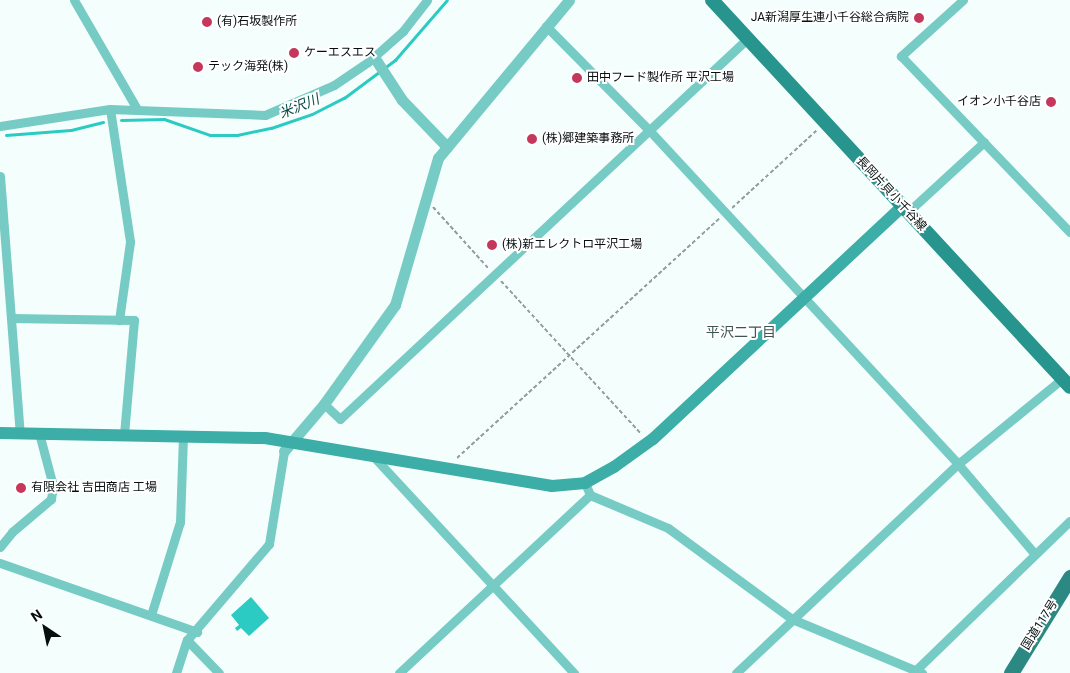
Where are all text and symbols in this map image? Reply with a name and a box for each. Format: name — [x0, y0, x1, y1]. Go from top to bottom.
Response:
place label: JA新潟厚生連小千谷総合病院 — [751, 11, 909, 25]
marker: JA新潟厚生連小千谷総合病院 — [913, 12, 925, 24]
place label: (有)石坂製作所 — [217, 15, 297, 29]
marker: (有)石坂製作所 — [201, 16, 213, 28]
place label: ケーエスエス — [304, 46, 376, 60]
marker: ケーエスエス — [288, 47, 300, 59]
place label: テック海発(株) — [208, 60, 288, 74]
marker: テック海発(株) — [192, 61, 204, 73]
place label: 田中フード製作所 平沢工場 — [587, 71, 734, 85]
marker: 田中フード製作所 平沢工場 — [571, 72, 583, 84]
water label: 米沢川 — [276, 90, 322, 122]
place label: イオン小千谷店 — [957, 95, 1041, 109]
marker: イオン小千谷店 — [1045, 96, 1057, 108]
place label: (株)郷建築事務所 — [542, 132, 634, 146]
marker: (株)郷建築事務所 — [526, 133, 538, 145]
street label: 長岡片貝小千谷線 — [853, 154, 929, 234]
place label: (株)新エレクトロ平沢工場 — [502, 238, 642, 252]
marker: (株)新エレクトロ平沢工場 — [486, 239, 498, 251]
district label: 平沢二丁目 — [706, 324, 776, 340]
place label: 有限会社 吉田商店 工場 — [31, 481, 157, 495]
marker: 有限会社 吉田商店 工場 — [15, 482, 27, 494]
street label: 国道117号 — [1019, 597, 1061, 653]
north arrow — [20, 603, 70, 653]
text: N — [28, 606, 45, 625]

